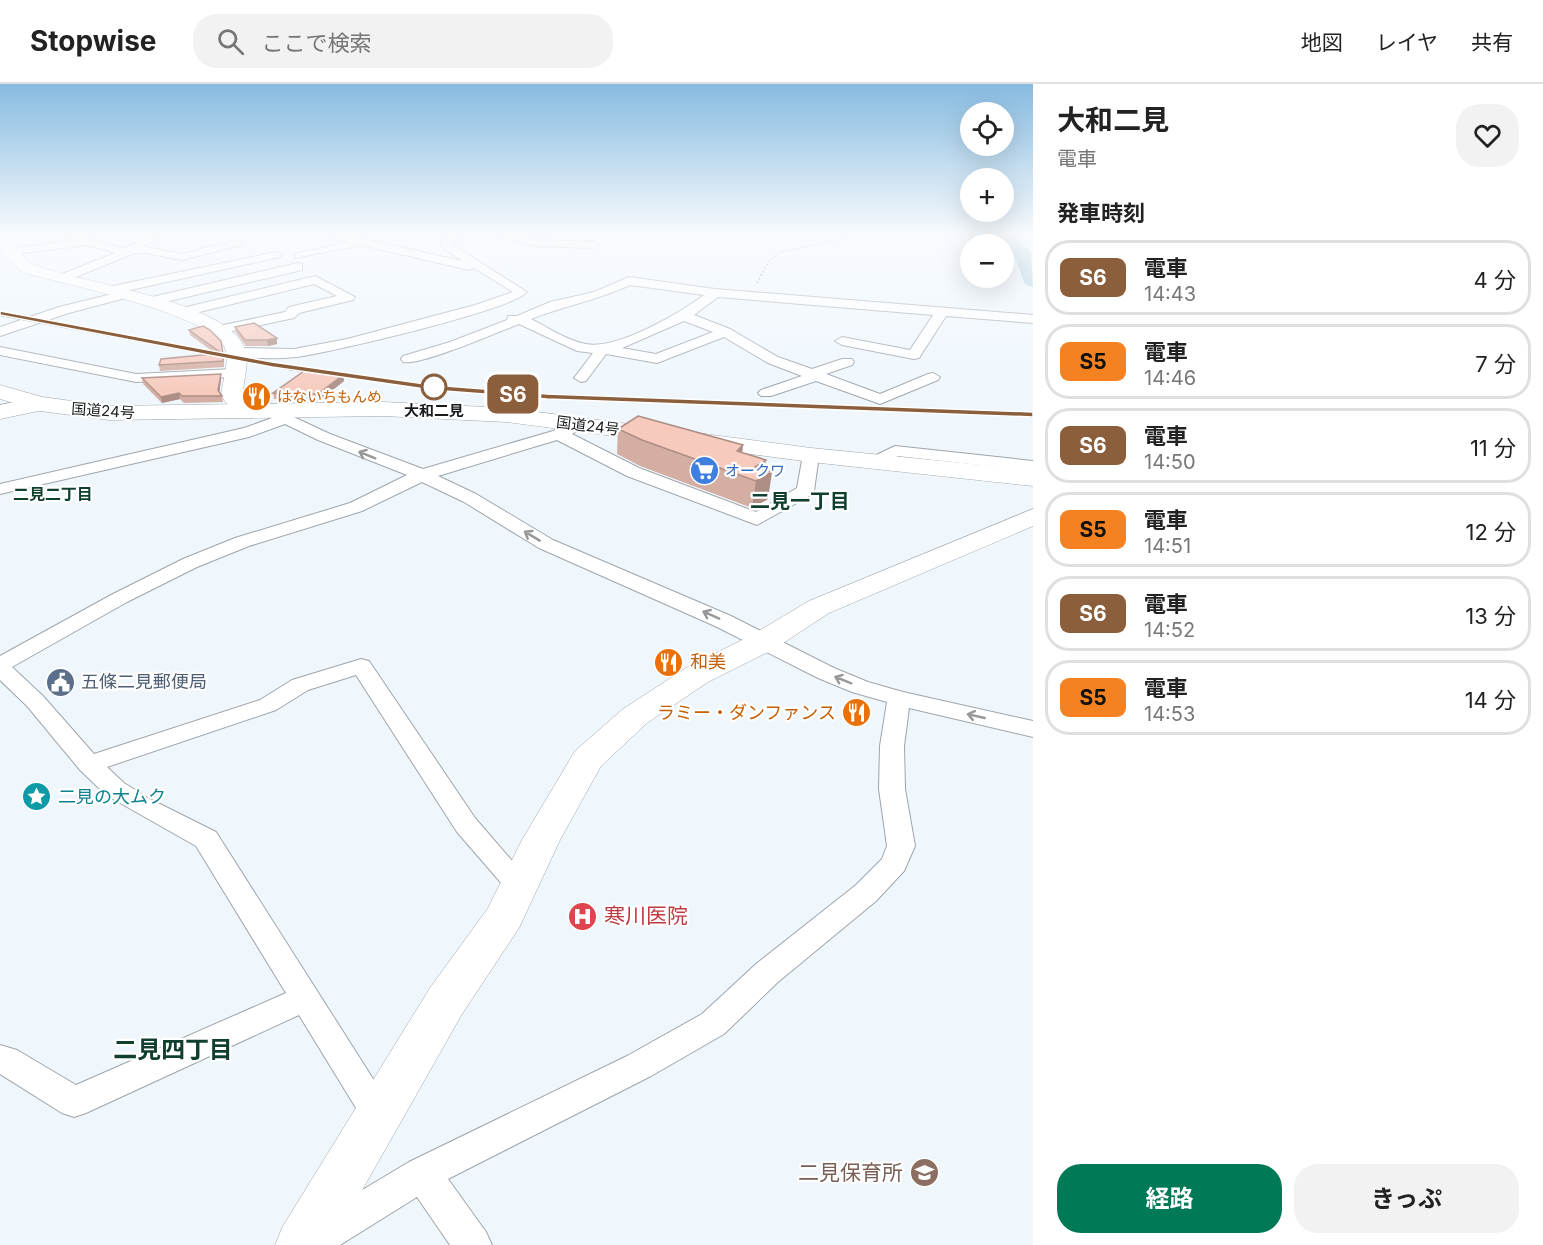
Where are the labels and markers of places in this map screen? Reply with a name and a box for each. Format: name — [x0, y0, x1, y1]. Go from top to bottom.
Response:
marker: 大和二見 — [421, 374, 447, 400]
restaurant icon: はないちもんめ — [240, 381, 272, 413]
place label: はないちもんめ — [277, 387, 382, 406]
place label: 大和二見 — [404, 401, 464, 420]
supermarket icon: オークワ — [688, 455, 720, 487]
place label: オークワ — [725, 461, 785, 480]
restaurant icon: 和美 — [653, 646, 685, 678]
place label: 和美 — [690, 651, 726, 672]
public building icon: 五條二見郵便局 — [44, 666, 76, 698]
place label: 五條二見郵便局 — [81, 671, 207, 692]
restaurant icon: ラミー・ダンファンス — [841, 697, 873, 729]
place label: ラミー・ダンファンス — [657, 702, 836, 723]
place icon: 二見の大ムク — [21, 781, 53, 813]
place label: 二見の大ムク — [58, 786, 166, 807]
hospital icon: 寒川医院 — [567, 900, 599, 932]
place label: 寒川医院 — [604, 903, 688, 928]
school or university icon: 二見保育所 — [908, 1157, 940, 1189]
place label: 二見保育所 — [798, 1160, 903, 1185]

